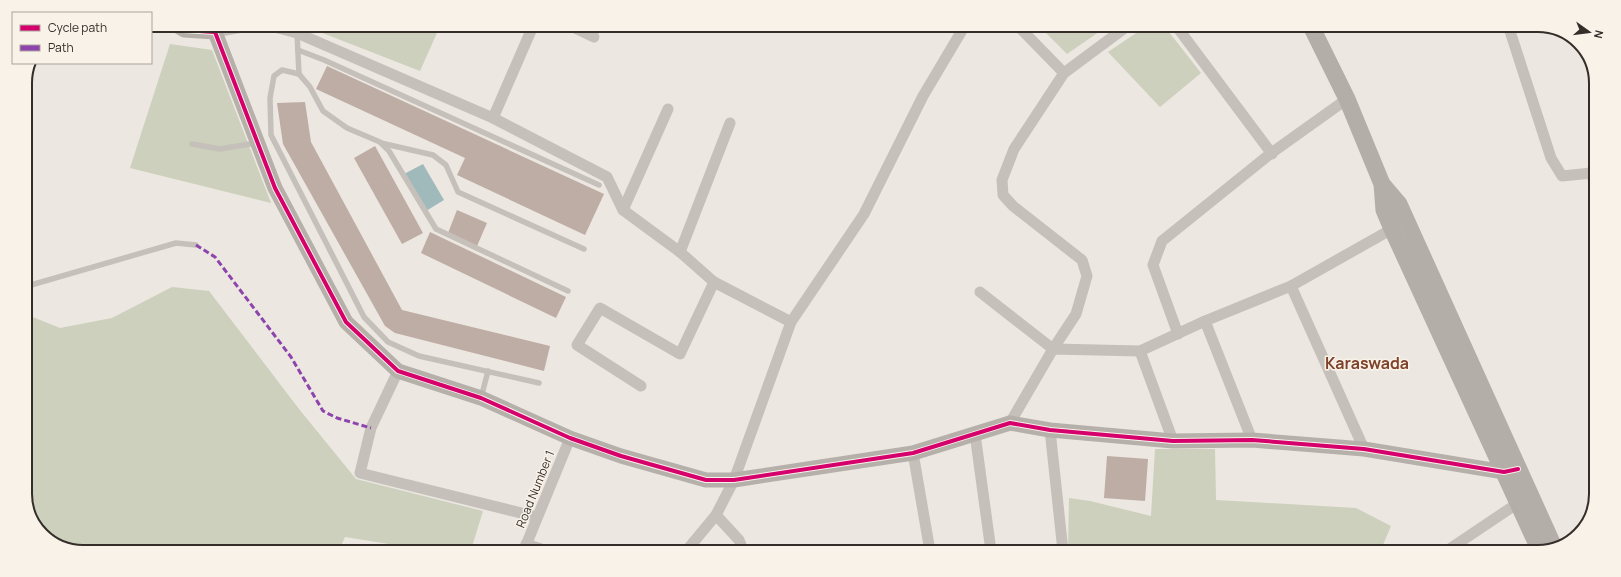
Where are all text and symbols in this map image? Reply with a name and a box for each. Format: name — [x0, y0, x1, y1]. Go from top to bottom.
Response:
legend — [12, 12, 152, 64]
north arrow — [1569, 12, 1609, 52]
text: Cycle path — [48, 19, 107, 36]
text: N — [1591, 29, 1607, 40]
text: Path — [48, 39, 74, 56]
district label: Karaswada — [1325, 352, 1409, 374]
street label: Road Number 1 — [512, 448, 558, 530]

